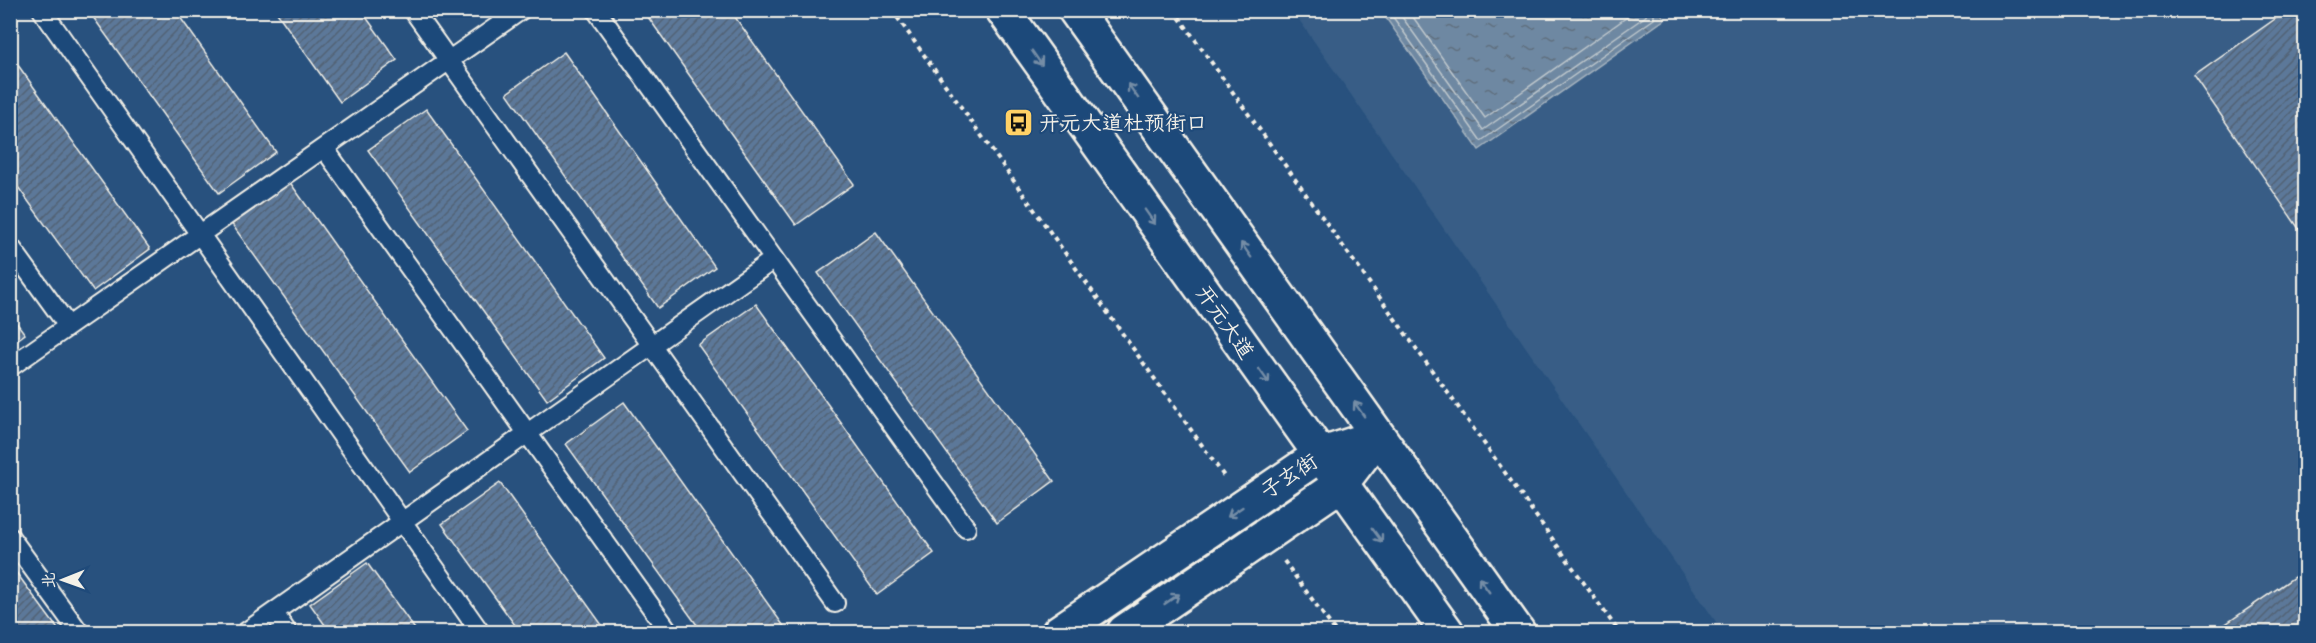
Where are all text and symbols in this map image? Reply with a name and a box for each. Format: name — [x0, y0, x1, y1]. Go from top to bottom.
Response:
one-way arrow — [1031, 50, 1043, 66]
one-way arrow — [1127, 84, 1139, 100]
bus stop icon: 开元大道杜预街口 — [1002, 107, 1034, 139]
place label: 开元大道杜预街口 — [1039, 113, 1207, 139]
one-way arrow — [1144, 208, 1156, 225]
one-way arrow — [1240, 243, 1252, 259]
street label: 开元大道 — [1188, 282, 1257, 366]
one-way arrow — [1257, 367, 1270, 383]
one-way arrow — [1353, 402, 1365, 418]
street label: 子玄街 — [1257, 450, 1324, 507]
one-way arrow — [1227, 506, 1244, 518]
one-way arrow — [1371, 526, 1383, 542]
north arrow — [33, 550, 93, 610]
text: 北 — [41, 572, 61, 588]
one-way arrow — [1478, 577, 1490, 593]
one-way arrow — [1164, 593, 1181, 606]

